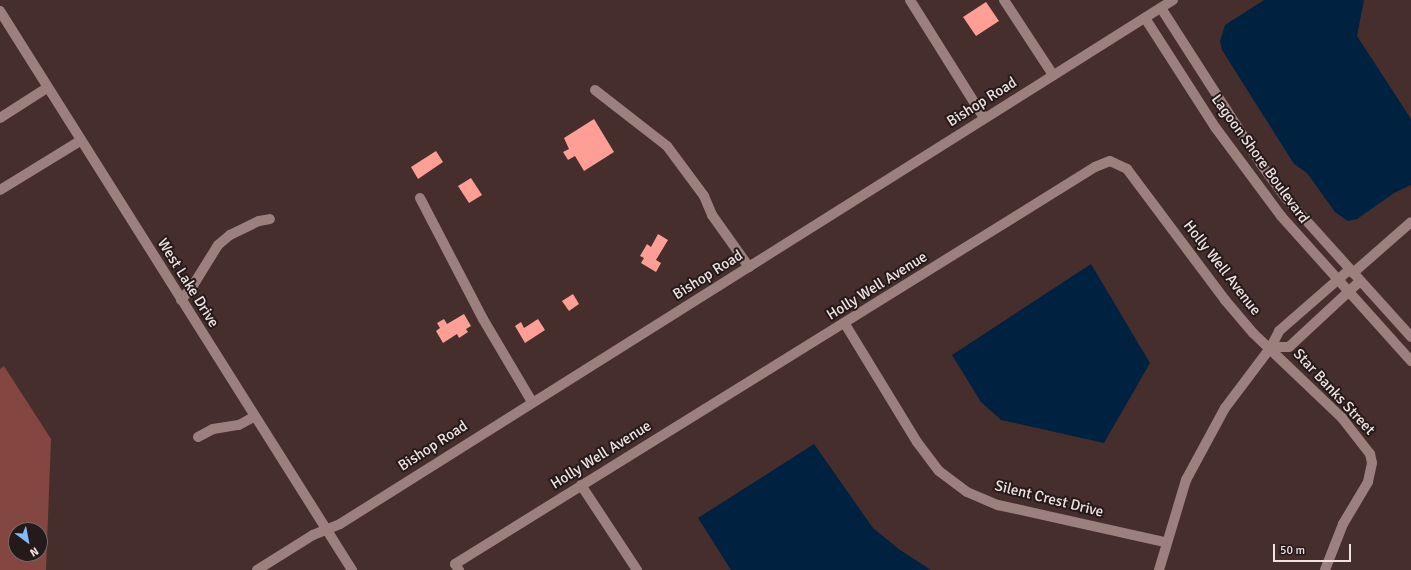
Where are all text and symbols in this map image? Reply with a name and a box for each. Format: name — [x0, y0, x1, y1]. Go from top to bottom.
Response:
street label: Bishop Road — [944, 73, 1020, 131]
street label: Lagoon Shore Boulevard — [1207, 91, 1313, 227]
street label: Holly Well Avenue — [1179, 217, 1265, 319]
street label: West Lake Drive — [153, 235, 223, 331]
street label: Bishop Road — [670, 246, 746, 304]
street label: Holly Well Avenue — [823, 248, 931, 324]
street label: Star Banks Street — [1289, 345, 1379, 439]
street label: Bishop Road — [395, 417, 471, 475]
street label: Holly Well Avenue — [547, 417, 655, 493]
street label: Silent Crest Drive — [993, 477, 1105, 521]
north arrow — [8, 522, 48, 562]
scale bar — [1275, 536, 1353, 562]
text: 50 m — [1280, 543, 1305, 558]
text: N — [27, 544, 41, 559]

